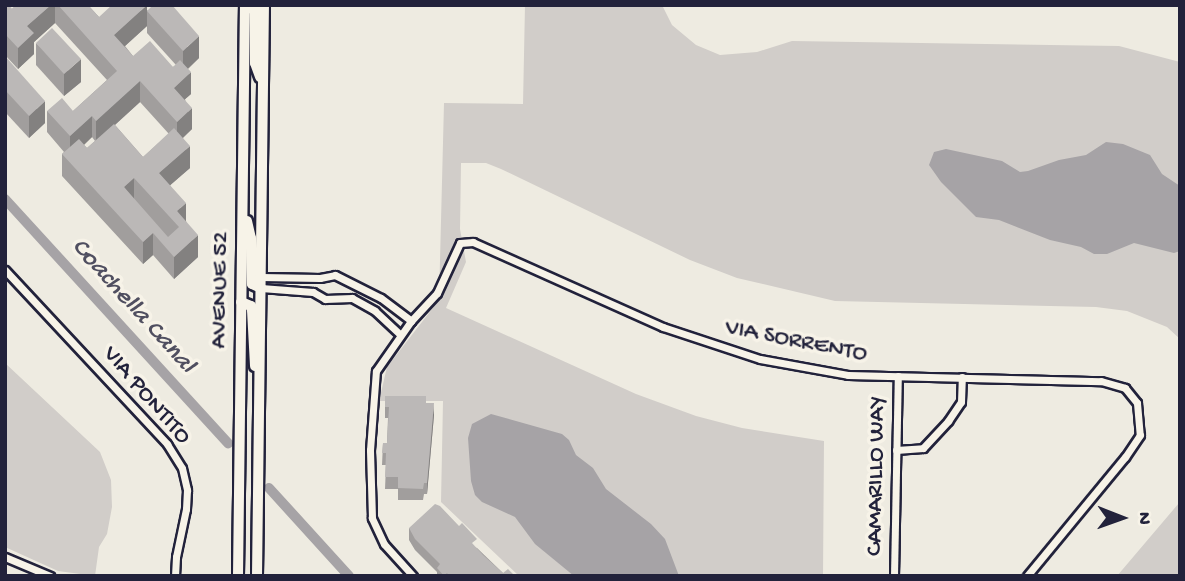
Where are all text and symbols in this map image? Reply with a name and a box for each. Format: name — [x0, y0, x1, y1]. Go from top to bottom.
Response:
street label: AVENUE 52 — [206, 231, 236, 349]
water label: Coachella Canal — [63, 233, 201, 381]
street label: VIA SORRENTO — [723, 314, 869, 370]
street label: VIA PONTITO — [95, 341, 197, 451]
street label: CAMARILLO WAY — [861, 396, 893, 556]
north arrow — [1087, 483, 1157, 553]
text: N — [1132, 512, 1155, 525]

